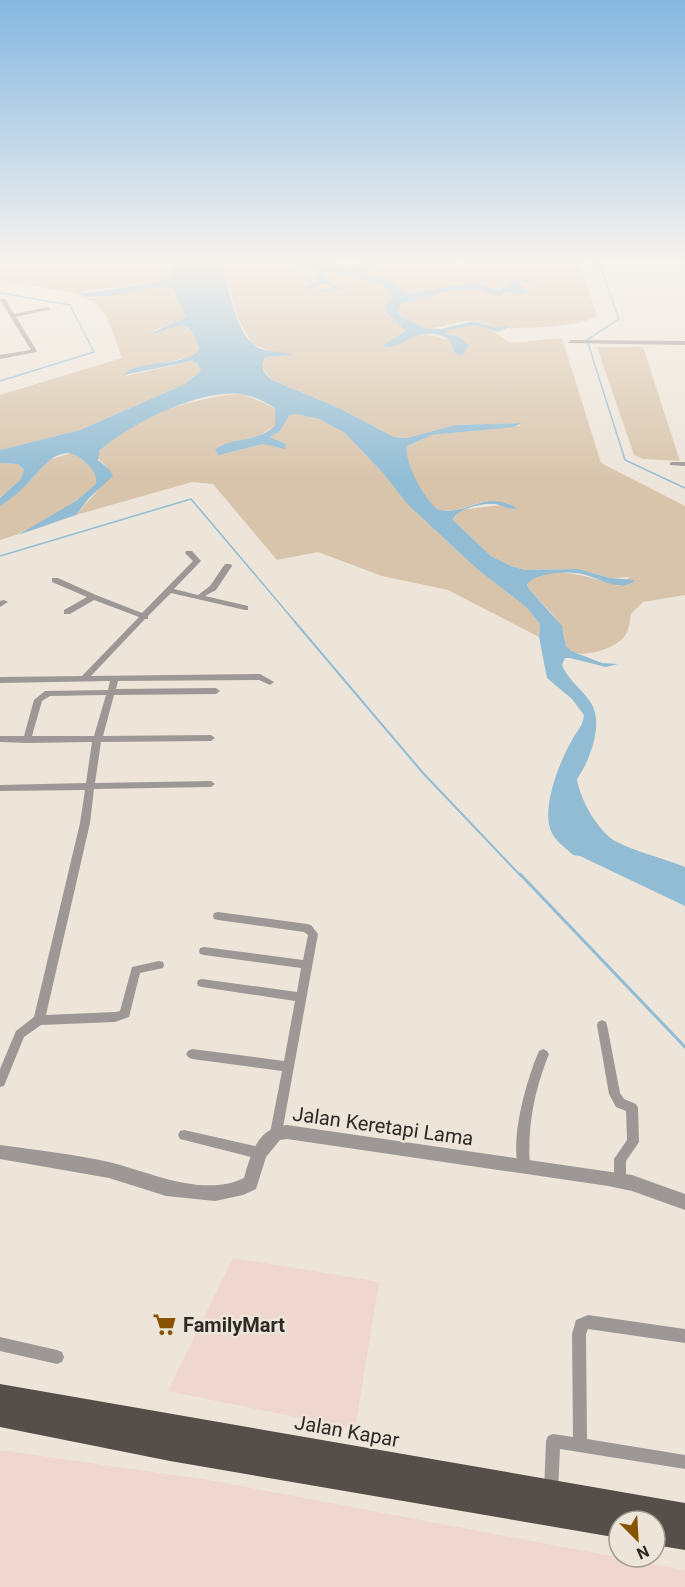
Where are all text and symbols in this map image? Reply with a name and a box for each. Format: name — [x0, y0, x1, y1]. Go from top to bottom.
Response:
street label: Jalan Keretapi Lama — [291, 1101, 475, 1151]
supermarket icon: FamilyMart — [152, 1312, 178, 1338]
place label: FamilyMart — [183, 1313, 285, 1337]
street label: Jalan Kapar — [293, 1410, 401, 1452]
north arrow — [607, 1509, 667, 1569]
text: N — [634, 1541, 652, 1563]

